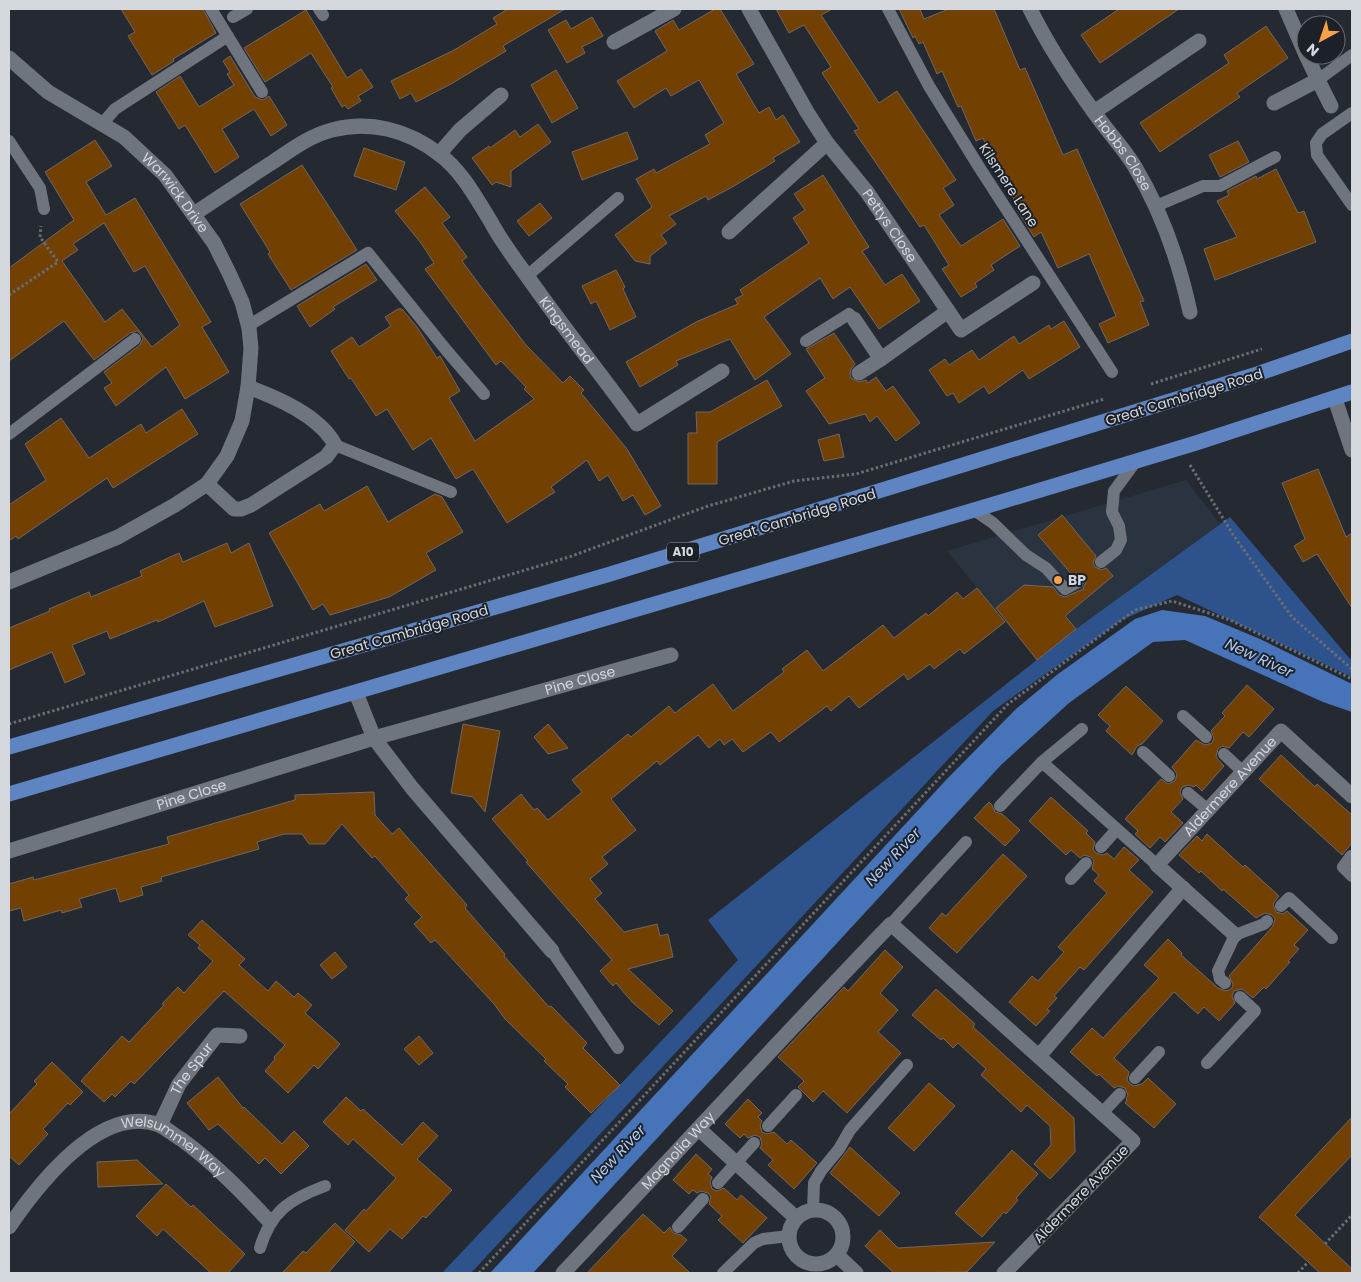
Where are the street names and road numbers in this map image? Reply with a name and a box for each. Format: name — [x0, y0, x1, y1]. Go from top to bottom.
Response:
street label: Hobbs Close — [1090, 111, 1157, 195]
street label: Kilsmere Lane — [974, 139, 1044, 231]
street label: Warwick Drive — [137, 148, 214, 237]
street label: Pettys Close — [858, 185, 922, 267]
street label: Kingsmead — [535, 292, 599, 368]
street label: Great Cambridge Road — [1103, 364, 1265, 430]
street label: Great Cambridge Road — [716, 484, 878, 550]
road number: A10 — [667, 542, 699, 562]
street label: Great Cambridge Road — [328, 600, 490, 664]
street label: Pine Close — [543, 661, 618, 700]
street label: Aldermere Avenue — [1178, 732, 1281, 841]
street label: Pine Close — [154, 774, 229, 815]
street label: The Spur — [165, 1038, 218, 1098]
street label: Magnolia Way — [637, 1107, 719, 1194]
street label: Welsummer Way — [119, 1111, 230, 1182]
street label: Aldermere Avenue — [1029, 1140, 1133, 1248]

